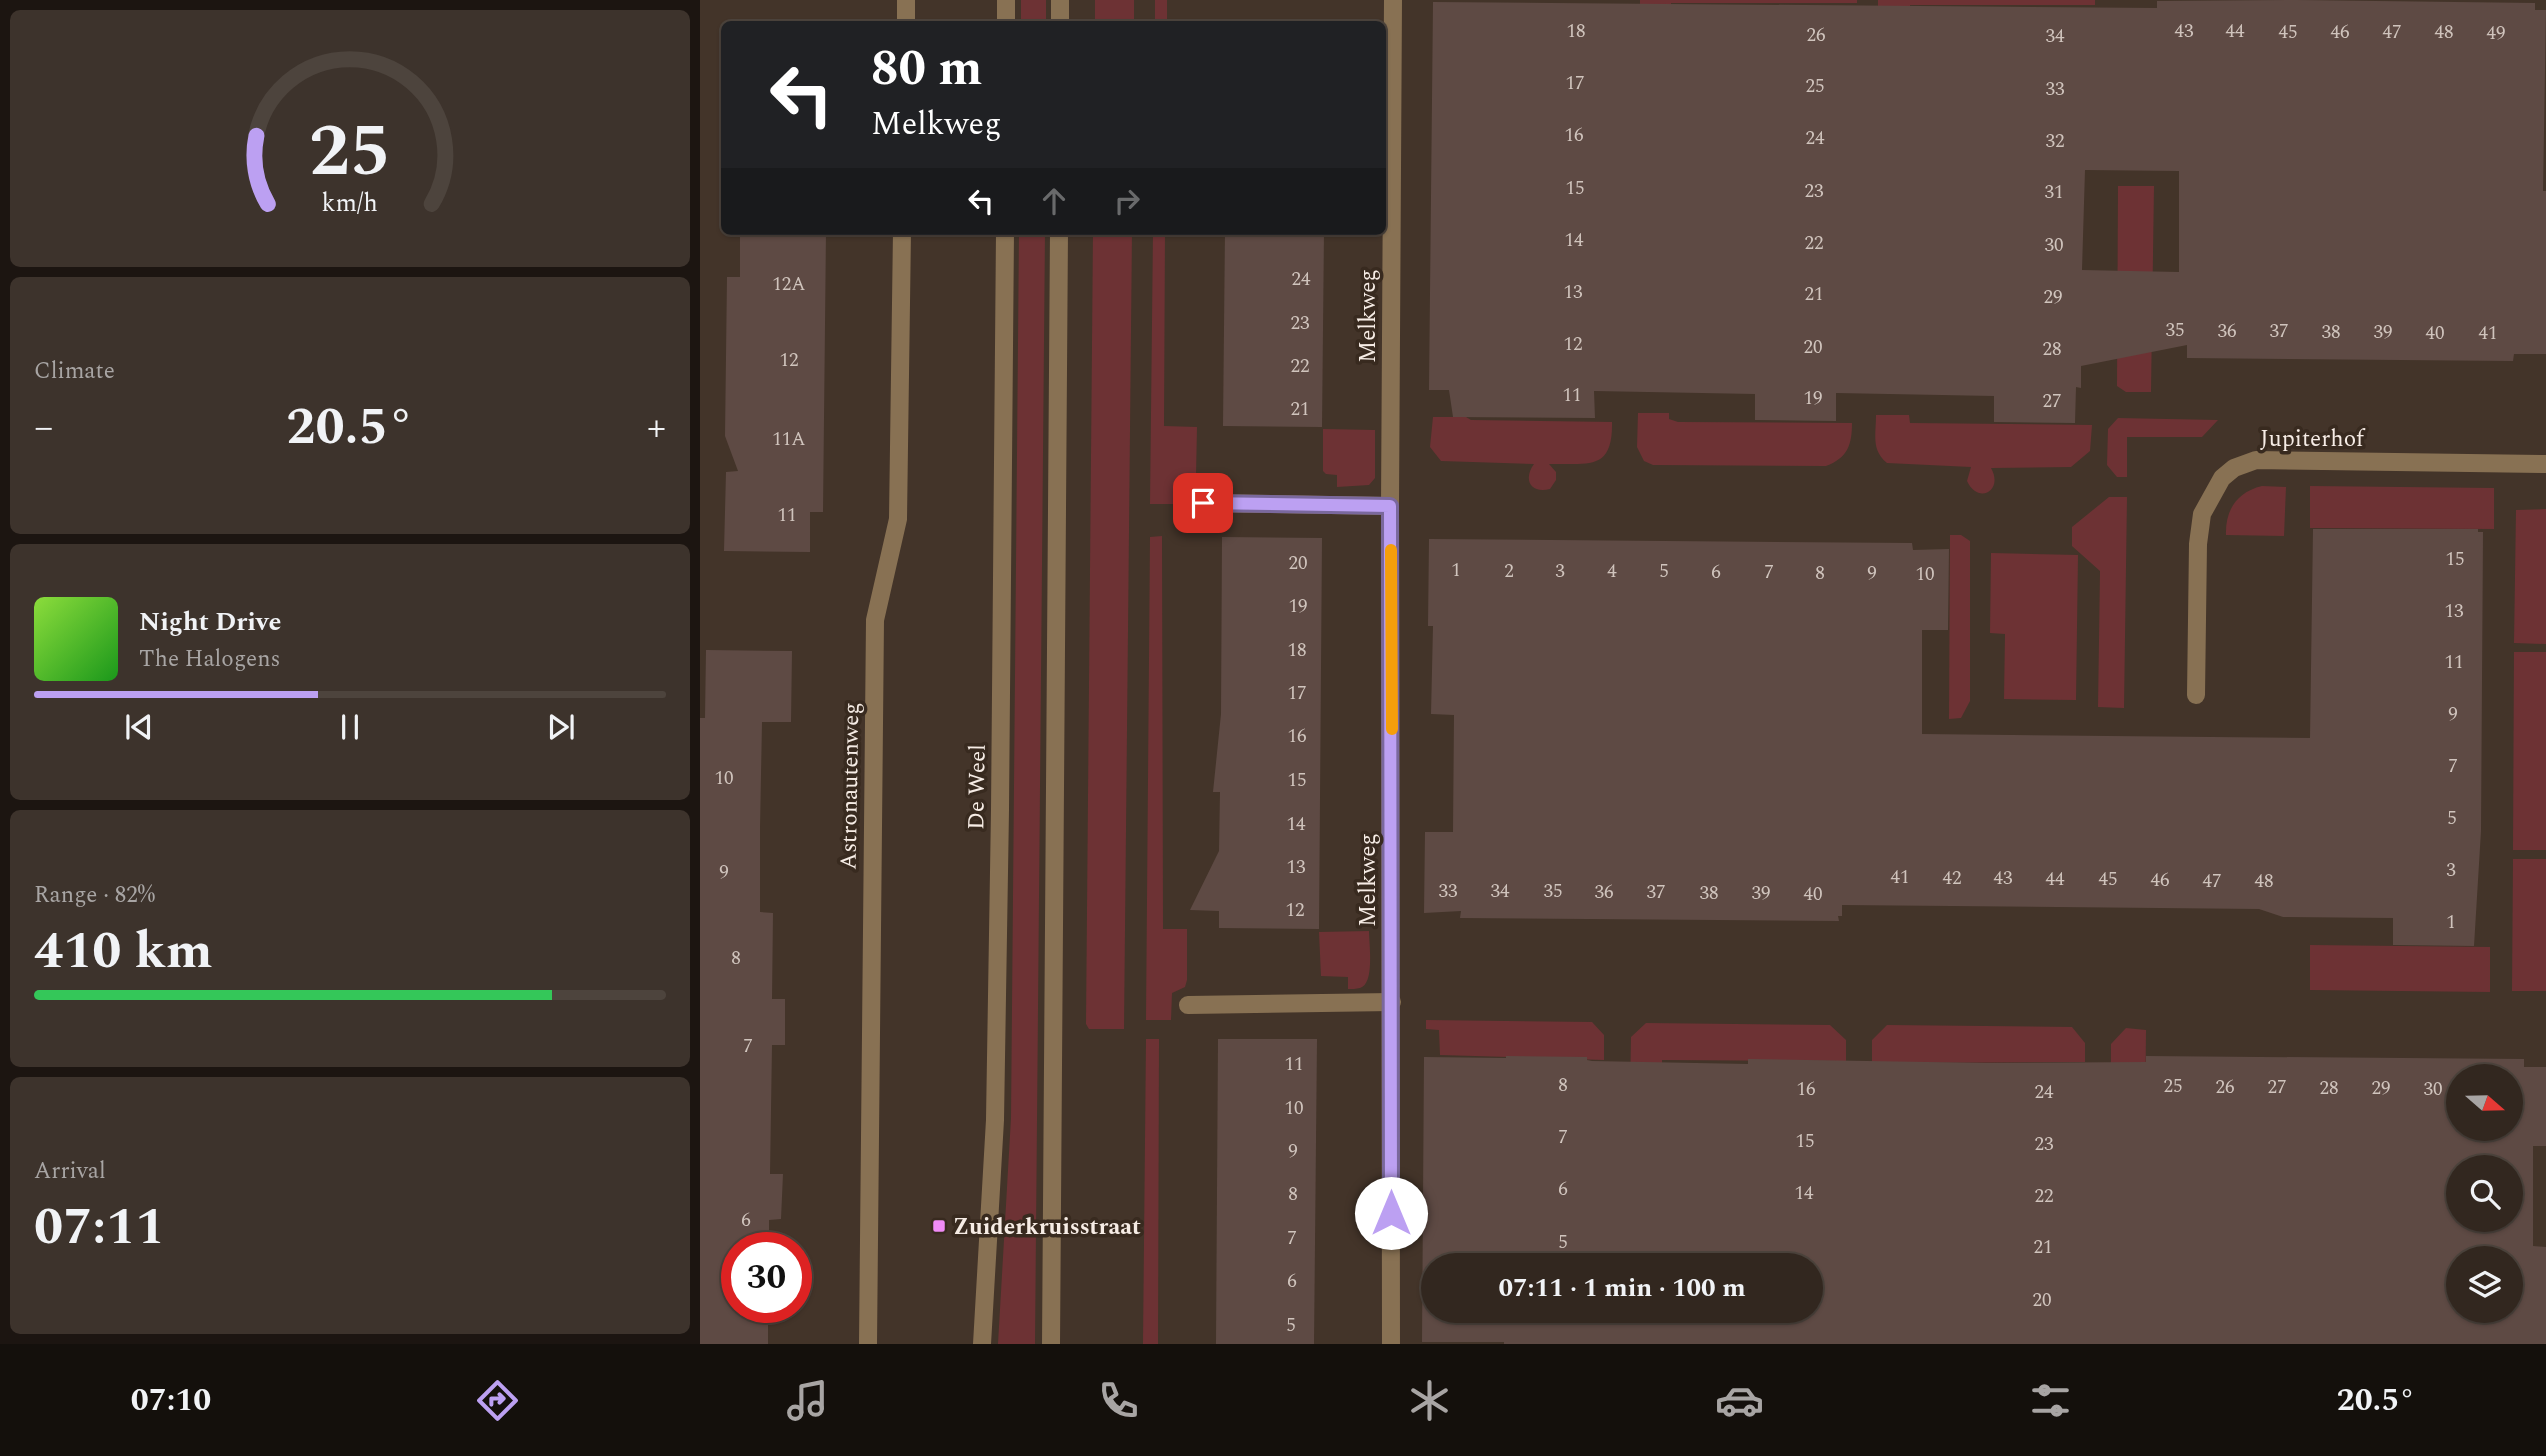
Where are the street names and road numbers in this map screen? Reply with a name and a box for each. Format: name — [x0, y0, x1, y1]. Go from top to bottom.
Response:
street label: Melkweg — [1351, 269, 1386, 363]
street label: Jupiterhof — [2260, 422, 2366, 457]
street label: Astronautenweg — [832, 702, 869, 870]
street label: De Weel — [959, 744, 996, 830]
street label: Melkweg — [1351, 833, 1386, 927]

